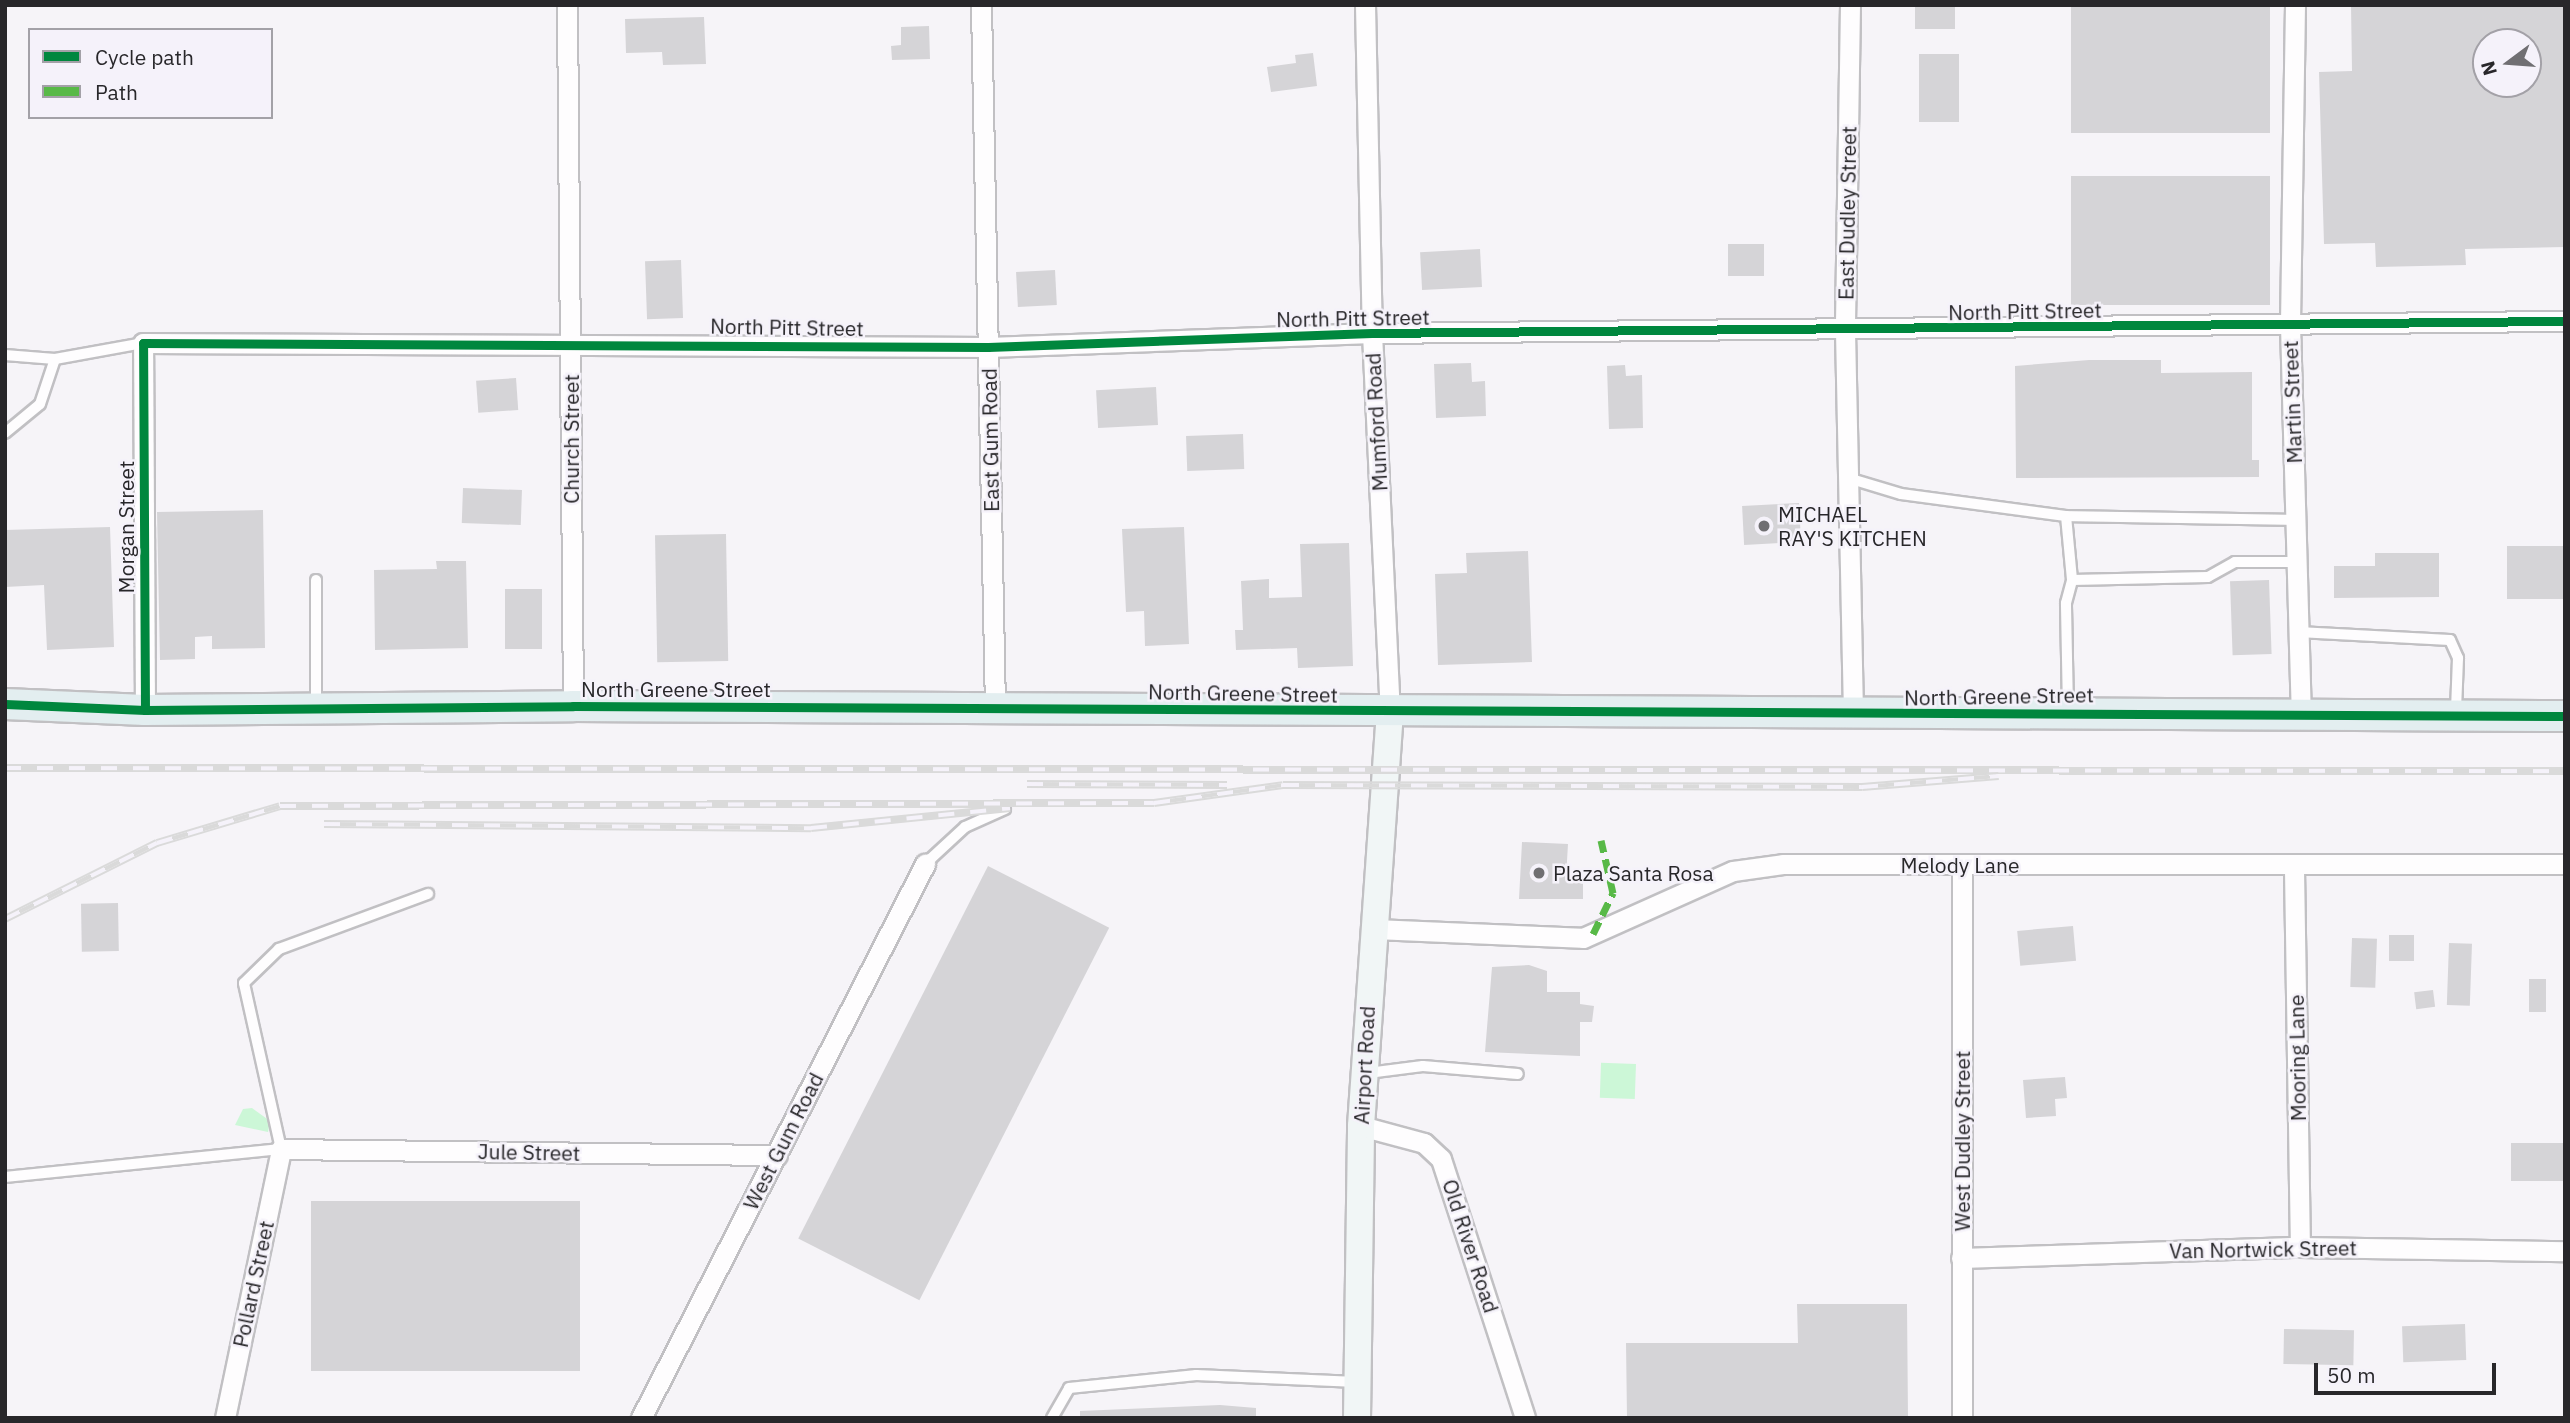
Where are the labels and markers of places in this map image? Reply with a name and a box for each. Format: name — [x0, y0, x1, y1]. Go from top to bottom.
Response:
place label: MICHAEL RAY'S KITCHEN — [1778, 501, 1927, 551]
marker: MICHAEL RAY'S KITCHEN — [1756, 518, 1772, 534]
place label: Plaza Santa Rosa — [1553, 860, 1714, 886]
marker: Plaza Santa Rosa — [1531, 865, 1547, 881]

